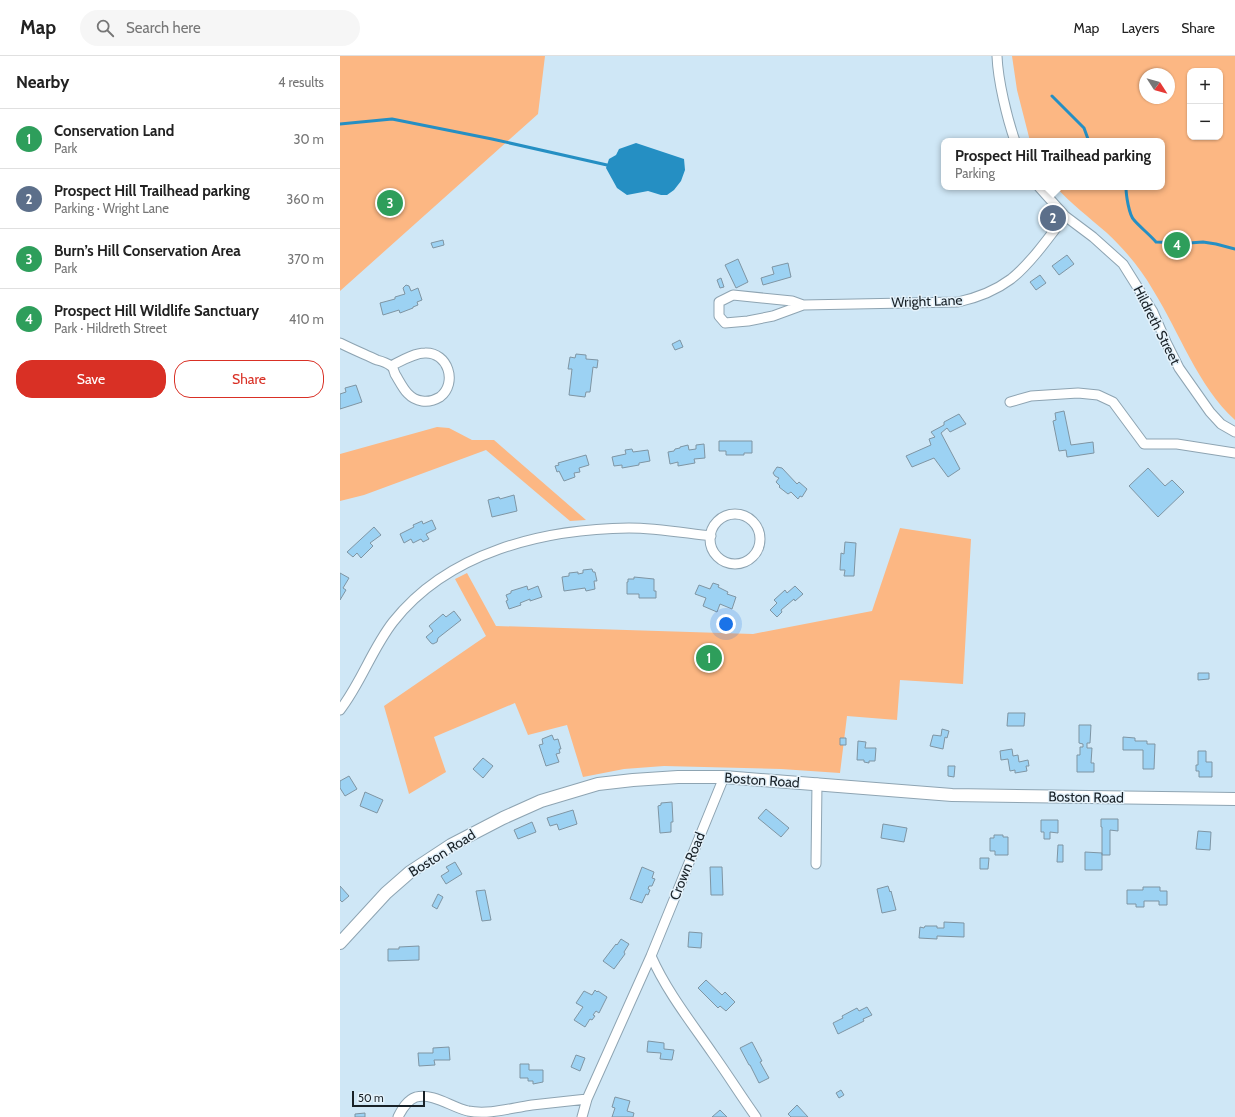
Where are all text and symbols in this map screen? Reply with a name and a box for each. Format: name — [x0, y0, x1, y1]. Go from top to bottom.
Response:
search box — [80, 10, 360, 46]
text: Map — [20, 16, 56, 39]
icon: search — [94, 17, 116, 39]
text: Search here — [126, 19, 201, 37]
text: Map — [1074, 19, 1099, 37]
text: Layers — [1121, 19, 1159, 37]
text: Share — [1181, 19, 1215, 37]
north arrow — [1139, 68, 1175, 104]
map controls — [1187, 68, 1223, 140]
button: + — [1187, 68, 1223, 104]
text: Nearby — [16, 72, 69, 92]
text: 4 results — [278, 74, 324, 90]
button: − — [1187, 104, 1223, 140]
text: Conservation Land — [54, 122, 174, 140]
text: 1 — [27, 131, 31, 147]
text: 30 m — [294, 131, 324, 147]
popup — [941, 138, 1165, 190]
text: Park — [54, 140, 77, 156]
text: Prospect Hill Trailhead parking — [955, 147, 1151, 165]
text: Parking — [955, 165, 995, 181]
text: Prospect Hill Trailhead parking — [54, 182, 250, 200]
pin: 3 — [377, 188, 403, 218]
text: 2 — [26, 191, 32, 207]
text: 360 m — [286, 191, 324, 207]
text: Parking · Wright Lane — [54, 200, 169, 216]
pin: 2 — [1040, 203, 1066, 233]
pin: 4 — [1164, 230, 1190, 260]
text: Burn’s Hill Conservation Area — [54, 242, 241, 260]
text: 3 — [25, 251, 33, 267]
text: 370 m — [287, 251, 324, 267]
text: Park — [54, 260, 77, 276]
street label: Hildreth Street — [1129, 282, 1185, 368]
street label: Wright Lane — [891, 291, 963, 311]
text: Prospect Hill Wildlife Sanctuary — [54, 302, 259, 320]
text: 4 — [25, 311, 33, 327]
text: 410 m — [289, 311, 324, 327]
text: Park · Hildreth Street — [54, 320, 167, 336]
button: Save — [16, 360, 166, 398]
button: Share — [174, 360, 324, 398]
your location — [716, 614, 736, 634]
pin: 1 — [696, 643, 722, 673]
street label: Boston Road — [724, 768, 800, 792]
street label: Boston Road — [1048, 787, 1124, 807]
street label: Boston Road — [405, 825, 479, 881]
street label: Crown Road — [665, 829, 709, 903]
scale bar — [352, 1089, 425, 1108]
text: 50 m — [358, 1091, 384, 1105]

